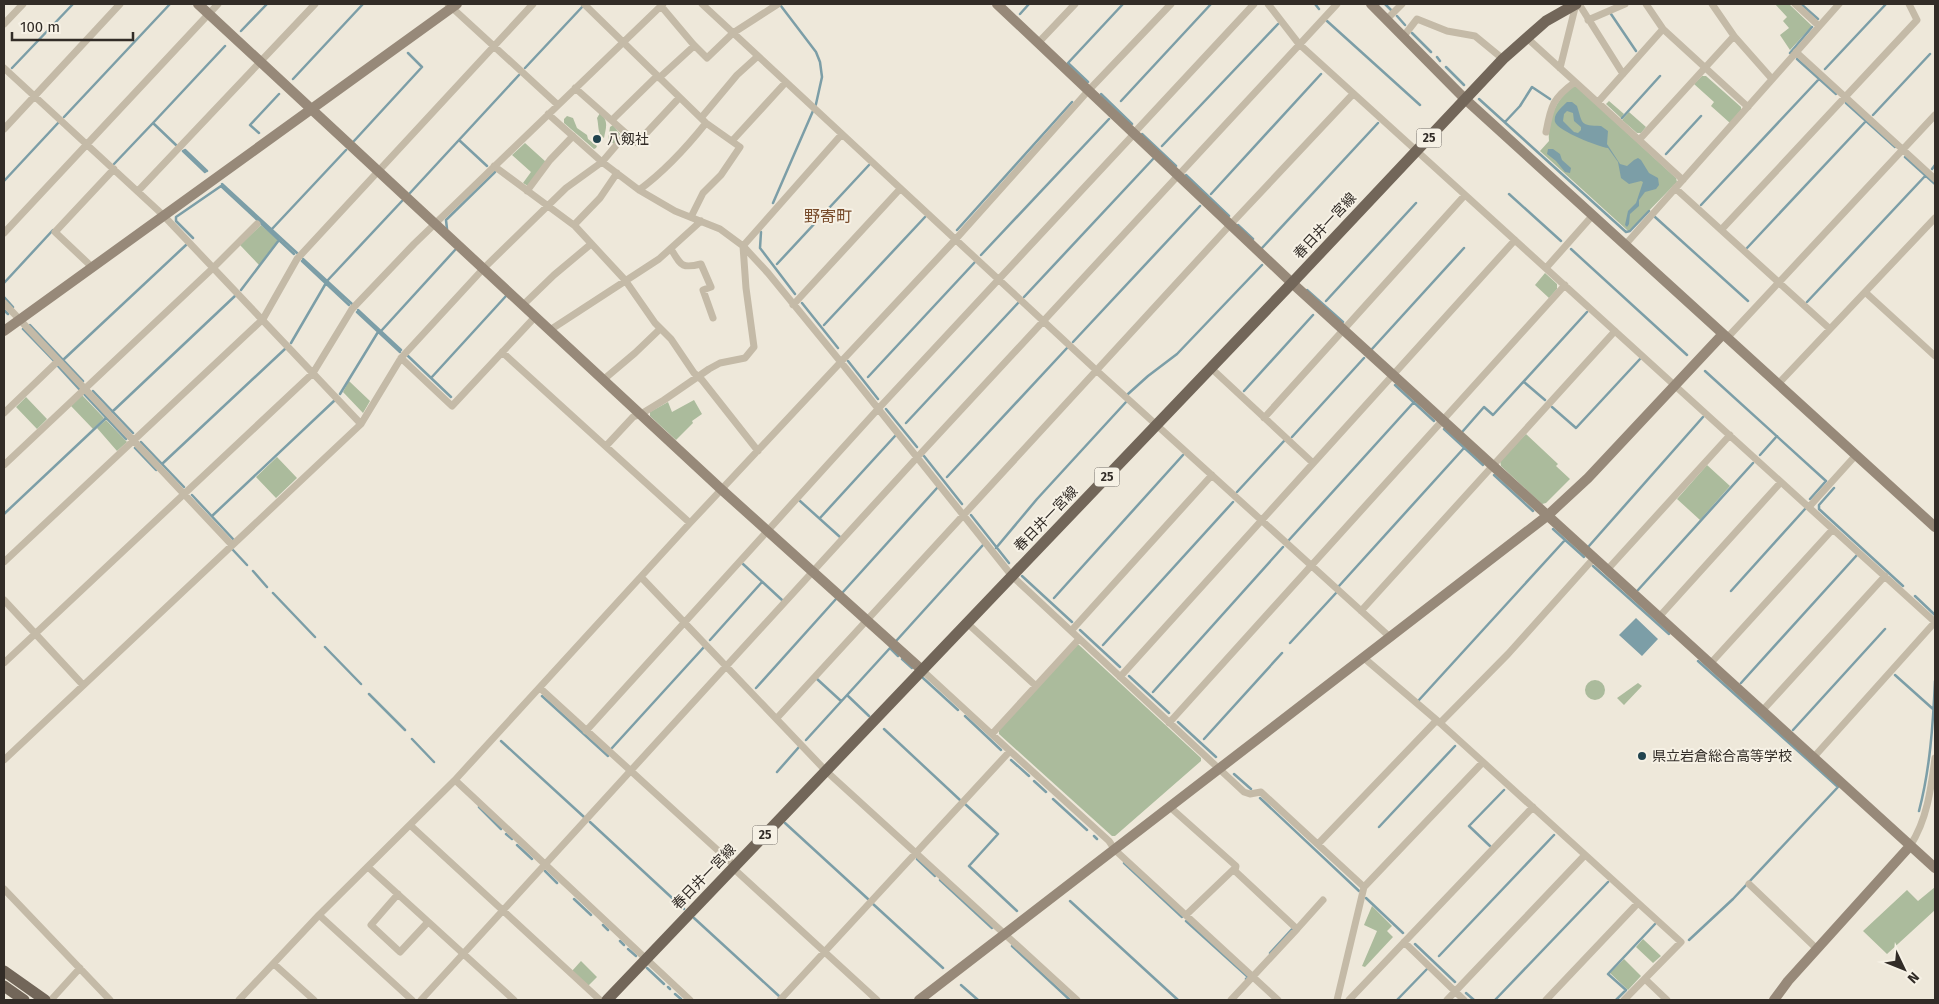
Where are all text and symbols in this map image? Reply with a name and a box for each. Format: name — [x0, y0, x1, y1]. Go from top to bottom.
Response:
scale bar — [12, 10, 134, 42]
text: 100 m — [20, 18, 60, 36]
road number: 25 — [1416, 128, 1442, 148]
place label: 八剱社 — [607, 131, 649, 148]
marker: 八剱社 — [591, 133, 603, 145]
street label: 春日井一宮線 — [1290, 189, 1360, 263]
district label: 野寄町 — [804, 207, 852, 226]
road number: 25 — [1094, 468, 1120, 487]
street label: 春日井一宮線 — [1011, 483, 1081, 555]
place label: 県立岩倉総合高等学校 — [1652, 748, 1792, 765]
marker: 県立岩倉総合高等学校 — [1636, 750, 1648, 762]
road number: 25 — [752, 826, 778, 844]
street label: 春日井一宮線 — [669, 841, 739, 913]
north arrow — [1879, 944, 1929, 994]
text: N — [1904, 968, 1923, 987]

